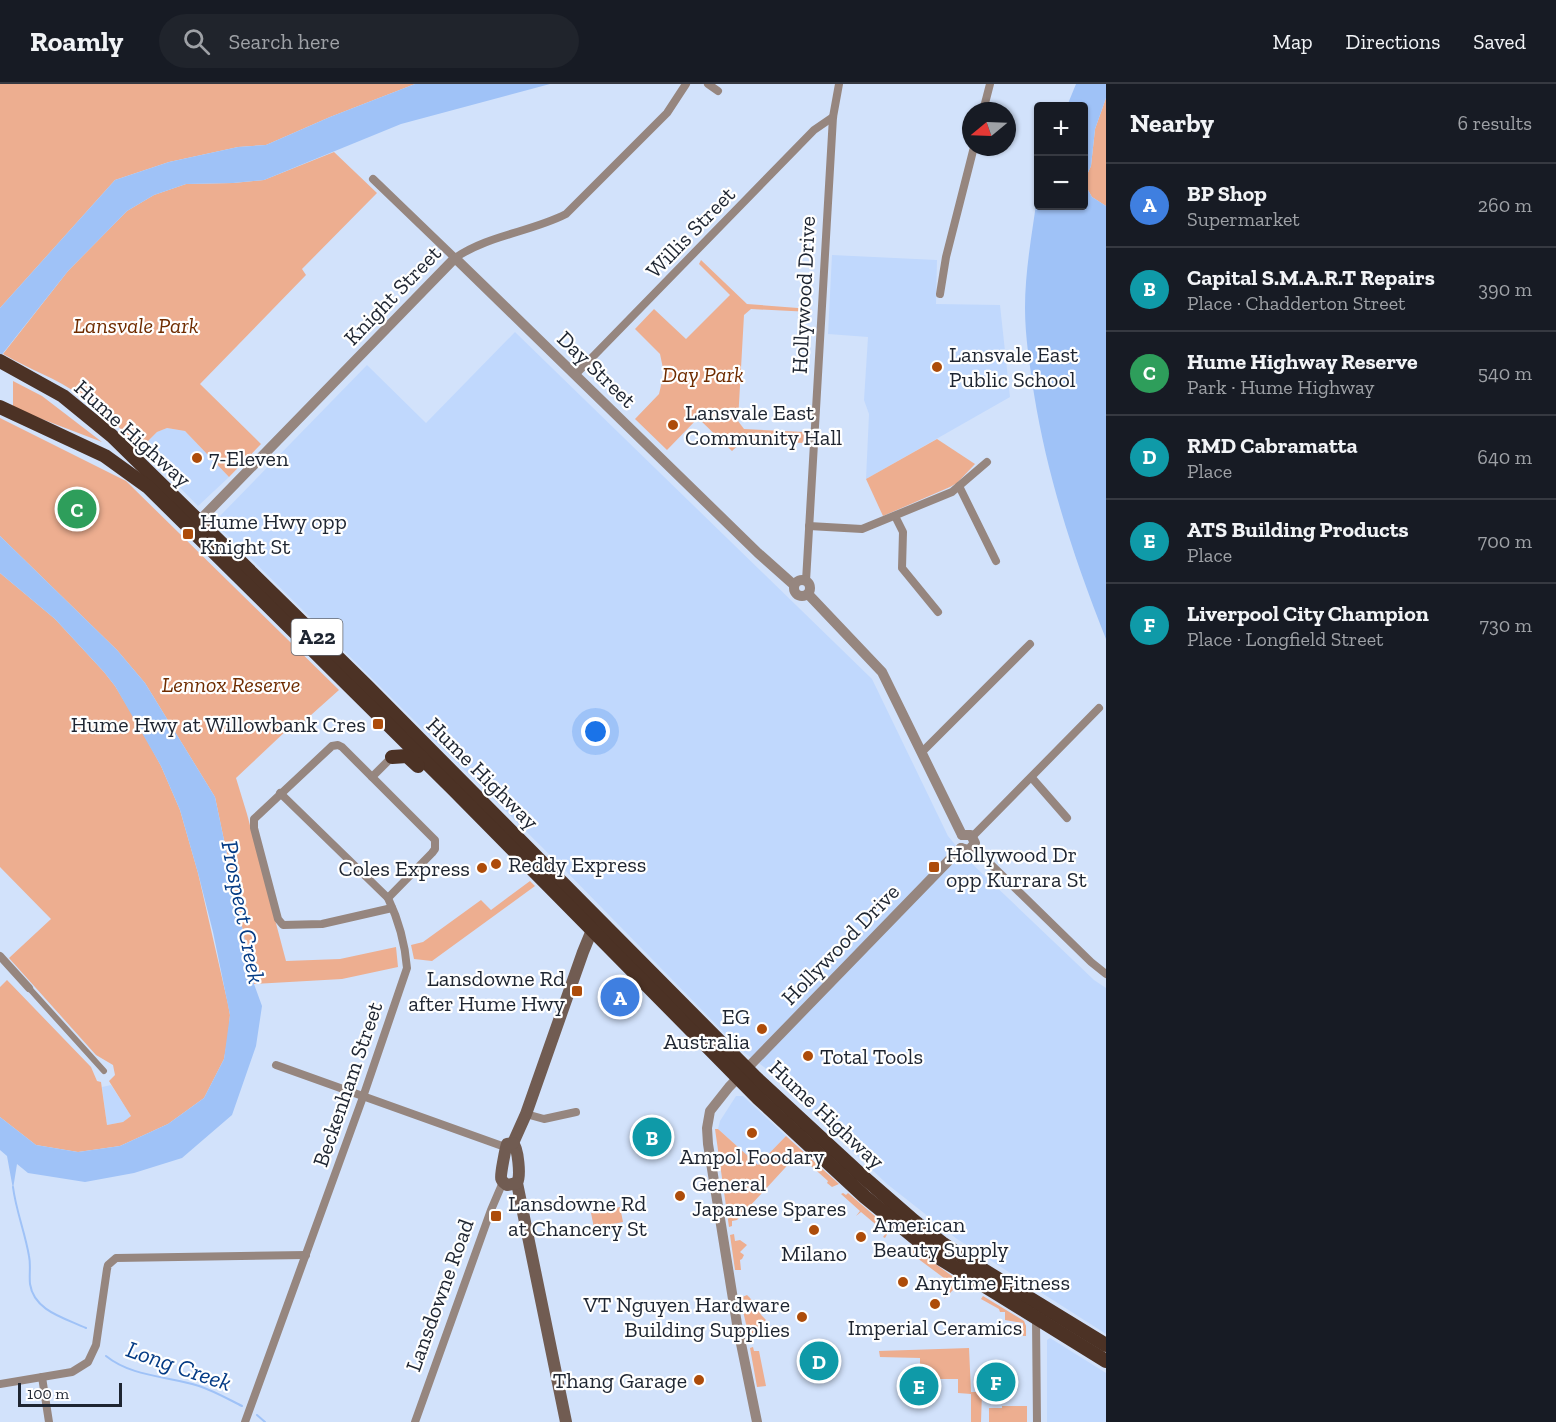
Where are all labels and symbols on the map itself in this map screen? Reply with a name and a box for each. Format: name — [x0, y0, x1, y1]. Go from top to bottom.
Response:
north arrow — [962, 102, 1016, 156]
street label: Willis Street — [640, 180, 741, 284]
street label: Hollywood Drive — [786, 215, 821, 375]
street label: Knight Street — [338, 239, 447, 351]
park label: Lansvale Park — [73, 312, 199, 339]
street label: Day Street — [552, 325, 642, 414]
place label: Lansvale East Public School — [949, 341, 1079, 393]
marker: Lansvale East Public School — [930, 360, 944, 374]
park label: Day Park — [662, 361, 744, 388]
street label: Hume Highway — [69, 374, 197, 493]
place label: Lansvale East Community Hall — [685, 399, 842, 451]
marker: Lansvale East Community Hall — [666, 418, 680, 432]
place label: 7-Eleven — [209, 445, 289, 472]
marker: 7-Eleven — [190, 451, 204, 465]
pin: C — [58, 486, 97, 532]
place label: Hume Hwy opp Knight St — [200, 508, 347, 560]
marker: Hume Hwy opp Knight St — [181, 527, 195, 541]
road number: A22 — [292, 619, 342, 655]
park label: Lennox Reserve — [162, 671, 300, 698]
place label: Hume Hwy at Willowbank Cres — [71, 711, 366, 738]
street label: Hume Highway — [421, 712, 545, 836]
marker: Hume Hwy at Willowbank Cres — [371, 717, 385, 731]
your location — [581, 717, 610, 746]
water label: Prospect Creek — [215, 838, 272, 986]
place label: Hollywood Dr opp Kurrara St — [946, 841, 1087, 893]
place label: Reddy Express — [508, 851, 647, 878]
place label: Coles Express — [338, 855, 470, 882]
marker: Reddy Express — [489, 857, 503, 871]
marker: Hollywood Dr opp Kurrara St — [927, 860, 941, 874]
marker: Coles Express — [475, 861, 489, 875]
street label: Hollywood Drive — [776, 878, 905, 1011]
place label: Lansdowne Rd after Hume Hwy — [408, 965, 566, 1017]
pin: A — [600, 974, 640, 1020]
marker: Lansdowne Rd after Hume Hwy — [570, 984, 584, 998]
street label: Beckenham Street — [307, 997, 389, 1170]
place label: EG Australia — [663, 1003, 750, 1055]
marker: EG Australia — [755, 1022, 769, 1036]
place label: Total Tools — [820, 1043, 923, 1070]
marker: Total Tools — [801, 1049, 815, 1063]
street label: Hume Highway — [763, 1054, 890, 1175]
pin: B — [632, 1114, 672, 1160]
marker: Ampol Foodary — [745, 1126, 759, 1140]
place label: Ampol Foodary — [679, 1143, 825, 1170]
place label: General Japanese Spares — [692, 1170, 846, 1222]
marker: General Japanese Spares — [673, 1189, 687, 1203]
place label: Lansdowne Rd at Chancery St — [508, 1190, 648, 1242]
marker: Lansdowne Rd at Chancery St — [489, 1209, 503, 1223]
place label: American Beauty Supply — [873, 1211, 1009, 1263]
street label: Lansdowne Road — [399, 1215, 480, 1375]
marker: Milano — [807, 1223, 821, 1237]
marker: American Beauty Supply — [854, 1230, 868, 1244]
place label: Milano — [781, 1240, 847, 1267]
place label: Anytime Fitness — [915, 1269, 1070, 1296]
marker: Anytime Fitness — [896, 1275, 910, 1289]
place label: VT Nguyen Hardware Building Supplies — [583, 1291, 790, 1343]
marker: Imperial Ceramics — [928, 1297, 942, 1311]
marker: VT Nguyen Hardware Building Supplies — [795, 1310, 809, 1324]
place label: Imperial Ceramics — [848, 1314, 1022, 1341]
water label: Long Creek — [123, 1334, 236, 1397]
pin: D — [800, 1338, 838, 1384]
pin: F — [976, 1360, 1016, 1404]
pin: E — [900, 1364, 938, 1408]
place label: Thang Garage — [553, 1367, 687, 1394]
marker: Thang Garage — [692, 1373, 706, 1387]
scale bar — [18, 1380, 122, 1408]

